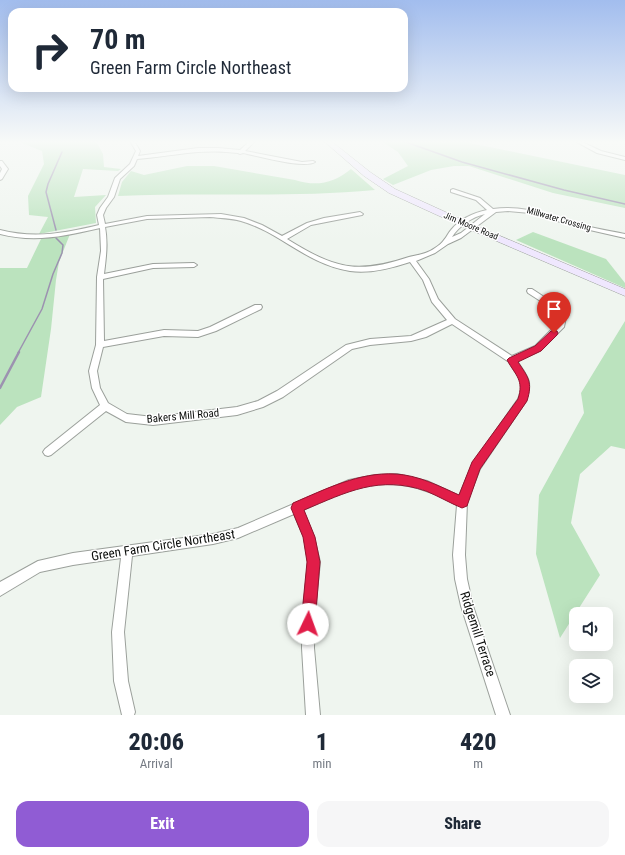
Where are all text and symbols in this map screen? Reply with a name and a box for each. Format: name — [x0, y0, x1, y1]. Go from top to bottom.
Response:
text: 70 m — [90, 23, 146, 56]
icon: right — [24, 24, 76, 76]
text: Green Farm Circle Northeast — [90, 57, 291, 78]
street label: Millwater Crossing — [526, 205, 592, 233]
street label: Jim Moore Road — [442, 210, 500, 242]
pin — [537, 292, 571, 333]
icon: arrive — [543, 298, 565, 320]
street label: Bakers Mill Road — [146, 406, 220, 426]
street label: Green Farm Circle Northeast — [90, 526, 236, 564]
street label: Ridgemill Terrace — [457, 590, 499, 678]
position arrow — [287, 603, 329, 645]
map controls — [569, 607, 613, 703]
button: sound — [569, 607, 613, 651]
button: layers — [569, 659, 613, 703]
text: 20:06 — [128, 728, 184, 756]
text: 1 — [316, 728, 328, 756]
text: 420 — [460, 728, 497, 756]
text: Arrival — [140, 756, 173, 771]
text: min — [312, 756, 332, 771]
text: m — [473, 756, 483, 771]
button: Exit — [16, 801, 309, 847]
button: Share — [317, 801, 609, 847]

